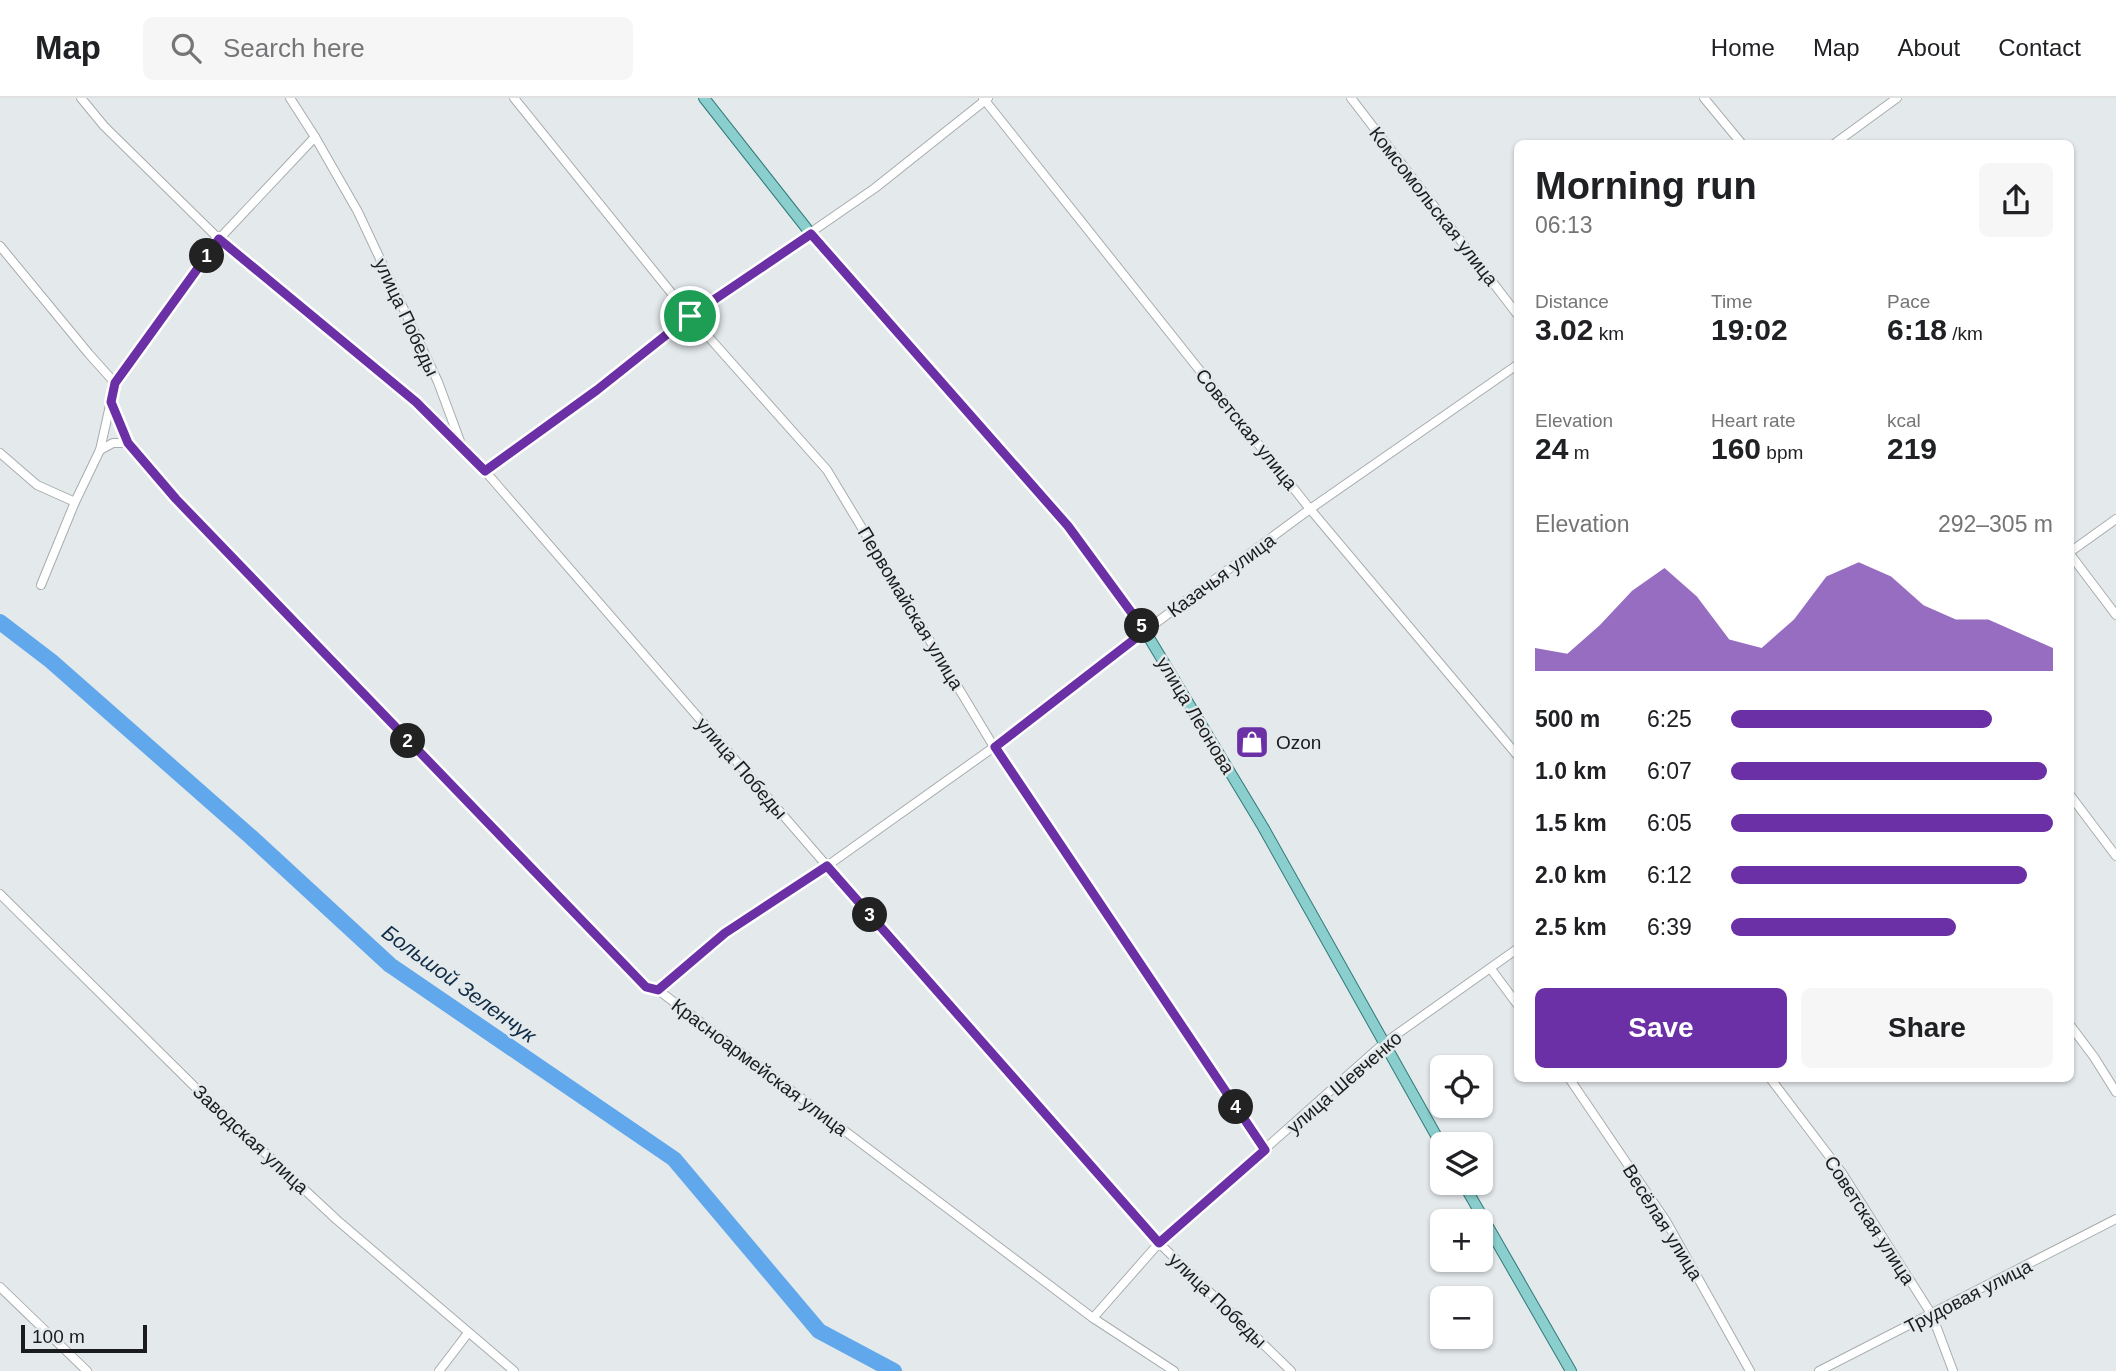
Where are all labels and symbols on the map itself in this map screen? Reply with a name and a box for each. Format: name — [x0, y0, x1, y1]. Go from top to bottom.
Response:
street label: Комсомольская улица — [1365, 123, 1502, 290]
pin: 1 — [190, 238, 224, 274]
street label: улица Победы — [370, 255, 443, 379]
pin — [660, 286, 720, 346]
street label: Советская улица — [1192, 365, 1302, 494]
street label: Первомайская улица — [854, 523, 968, 694]
street label: Казачья улица — [1163, 529, 1280, 621]
pin: 5 — [1124, 608, 1160, 644]
street label: улица Леонова — [1152, 653, 1239, 778]
street label: улица Победы — [692, 713, 791, 823]
shop icon: Ozon — [1233, 723, 1271, 761]
pin: 2 — [390, 724, 426, 758]
place label: Ozon — [1276, 732, 1321, 753]
pin: 3 — [852, 898, 888, 932]
water label: Большой Зеленчук — [378, 920, 542, 1048]
street label: Красноармейская улица — [668, 994, 852, 1141]
street label: улица Шевченко — [1283, 1027, 1406, 1138]
street label: Заводская улица — [189, 1081, 313, 1198]
pin: 4 — [1218, 1090, 1254, 1124]
street label: Советская улица — [1820, 1152, 1919, 1289]
street label: Весёлая улица — [1618, 1160, 1707, 1284]
street label: улица Победы — [1165, 1249, 1271, 1352]
street label: Трудовая улица — [1901, 1255, 2036, 1338]
scale bar — [21, 1322, 147, 1354]

